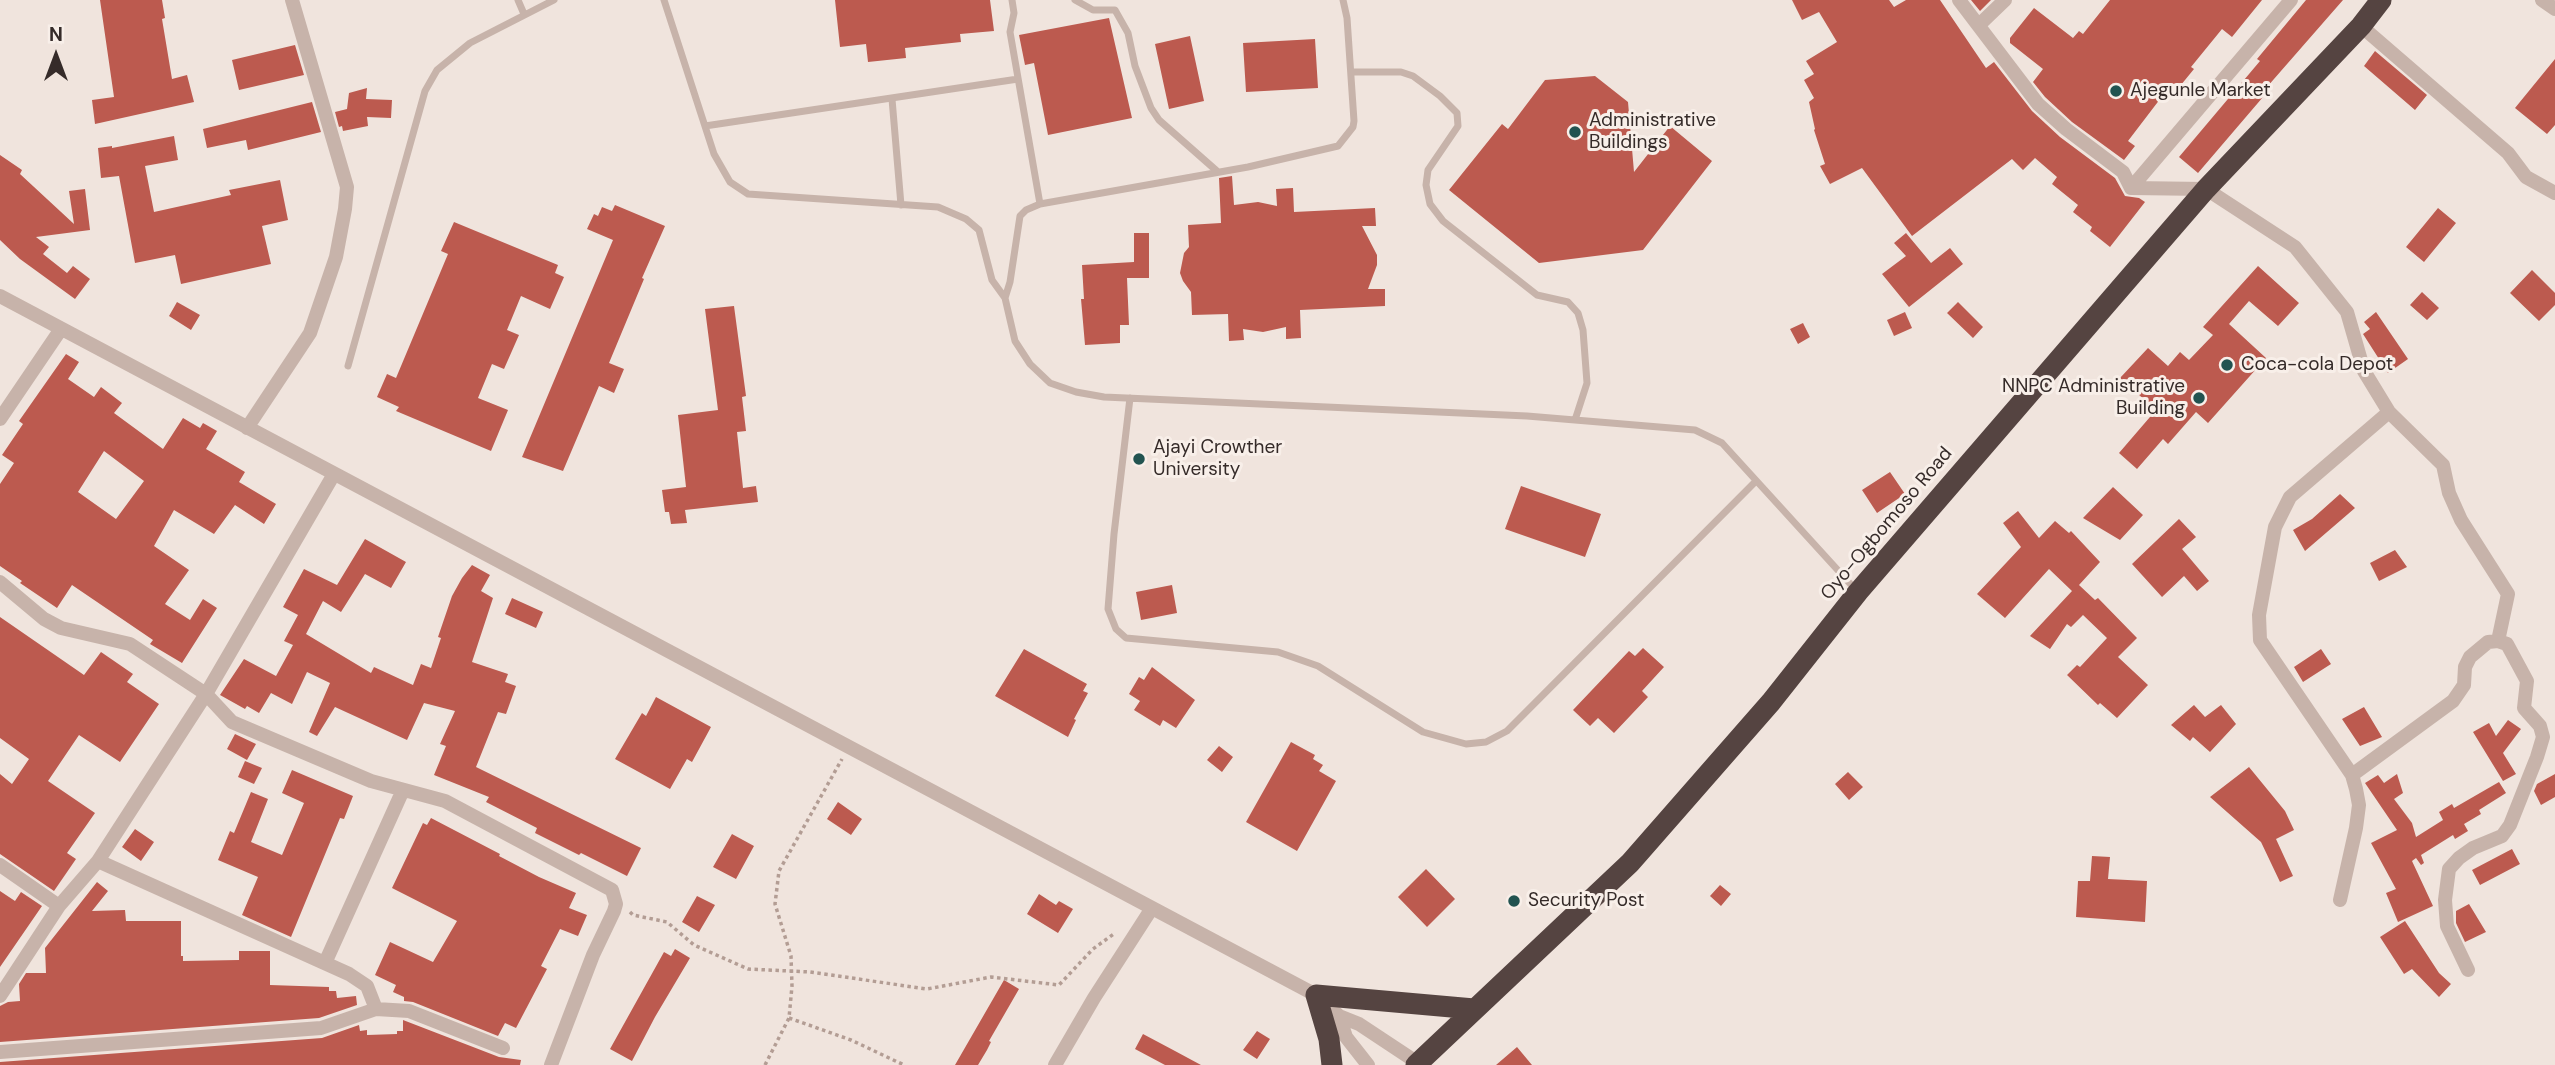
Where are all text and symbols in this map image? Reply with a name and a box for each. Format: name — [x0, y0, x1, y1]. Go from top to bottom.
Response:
north arrow — [21, 21, 91, 91]
text: N — [49, 22, 63, 47]
place label: Ajegunle Market — [2130, 80, 2271, 102]
marker: Ajegunle Market — [2108, 83, 2124, 99]
place label: Administrative Buildings — [1589, 110, 1716, 154]
marker: Administrative Buildings — [1567, 124, 1583, 140]
place label: Coca-cola Depot — [2241, 354, 2393, 376]
marker: Coca-cola Depot — [2219, 357, 2235, 373]
place label: NNPC Administrative Building — [2002, 376, 2185, 420]
marker: NNPC Administrative Building — [2191, 390, 2207, 406]
place label: Ajayi Crowther University — [1153, 437, 1282, 481]
street label: Oyo-Ogbomoso Road — [1816, 443, 1958, 605]
marker: Ajayi Crowther University — [1131, 451, 1147, 467]
place label: Security Post — [1528, 890, 1645, 912]
marker: Security Post — [1506, 893, 1522, 909]

